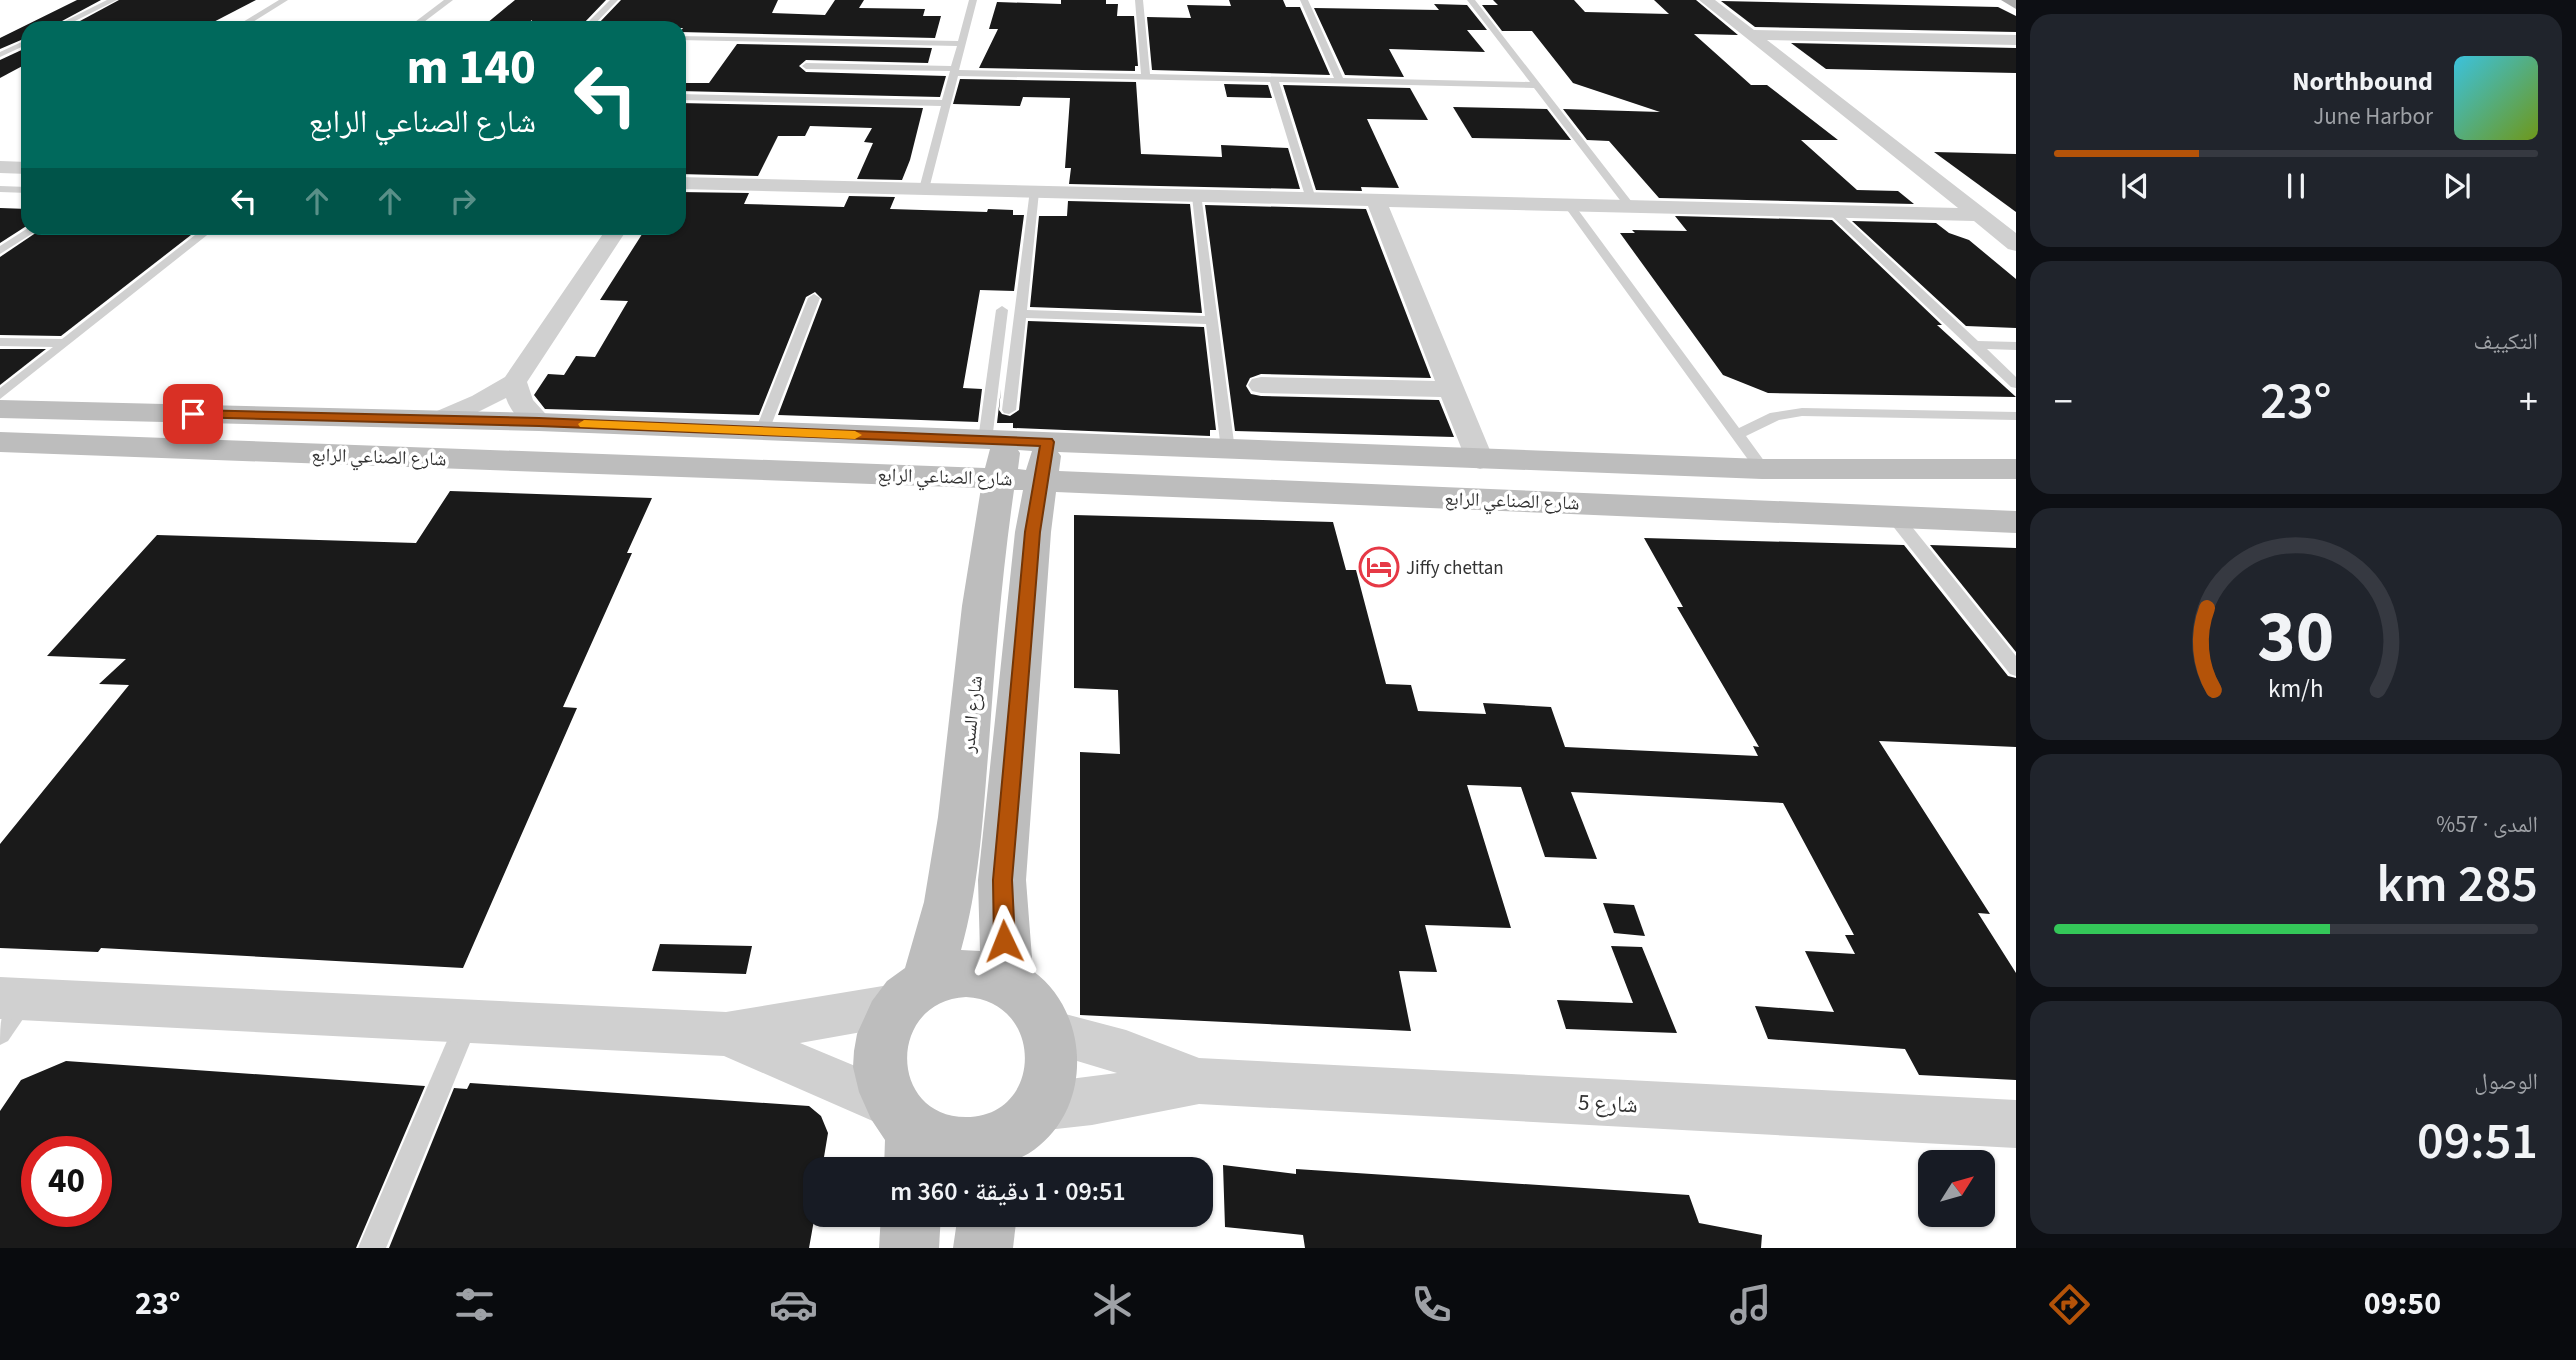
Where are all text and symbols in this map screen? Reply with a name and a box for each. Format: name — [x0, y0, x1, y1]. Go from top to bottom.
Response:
text: 140 m — [407, 33, 536, 103]
icon: left — [560, 49, 651, 140]
text: Northbound — [2292, 63, 2433, 100]
text: شارع الصناعي الرابع — [308, 99, 536, 145]
text: June Harbor — [2313, 100, 2433, 133]
icon: previous — [2116, 167, 2154, 205]
icon: pause — [2277, 167, 2315, 205]
icon: next — [2438, 167, 2476, 205]
icon: left — [225, 182, 263, 220]
icon: ahead — [298, 182, 336, 220]
icon: ahead — [371, 182, 409, 220]
icon: right — [444, 182, 482, 220]
text: التكييف — [2473, 325, 2538, 358]
text: 23° — [2260, 365, 2332, 439]
text: − — [2054, 375, 2073, 429]
text: + — [2519, 375, 2538, 429]
pin — [163, 384, 223, 444]
icon: arrive — [174, 395, 212, 433]
street label: شارع الصناعي الرابع — [311, 442, 447, 474]
street label: شارع الصناعي الرابع — [877, 462, 1013, 494]
street label: شارع الصناعي الرابع — [1444, 486, 1580, 518]
hotel icon: Jiffy chettan — [1358, 546, 1400, 588]
place label: Jiffy chettan — [1406, 555, 1504, 582]
text: 30 — [2258, 585, 2334, 689]
text: km/h — [2268, 671, 2324, 707]
street label: شارع السدر — [955, 674, 990, 755]
text: المدى · 57% — [2436, 808, 2538, 841]
text: 285 km — [2377, 848, 2538, 922]
position arrow — [967, 904, 1041, 978]
text: الوصول — [2474, 1065, 2538, 1098]
street label: شارع 5 — [1577, 1085, 1639, 1122]
text: 09:51 — [2417, 1105, 2538, 1179]
speed limit sign: 40 — [21, 1136, 112, 1227]
north arrow — [1918, 1150, 1995, 1227]
map controls — [1918, 1150, 1995, 1227]
text: 09:51 · 1 دقيقة · 360 m — [890, 1173, 1126, 1210]
icon: filters — [450, 1280, 499, 1329]
icon: car — [769, 1280, 818, 1329]
icon: climate — [1088, 1280, 1137, 1329]
icon: phone — [1407, 1280, 1456, 1329]
icon: music — [1726, 1280, 1775, 1329]
icon: directions — [2045, 1280, 2094, 1329]
text: 23° — [135, 1281, 181, 1327]
text: 09:50 — [2364, 1281, 2441, 1327]

